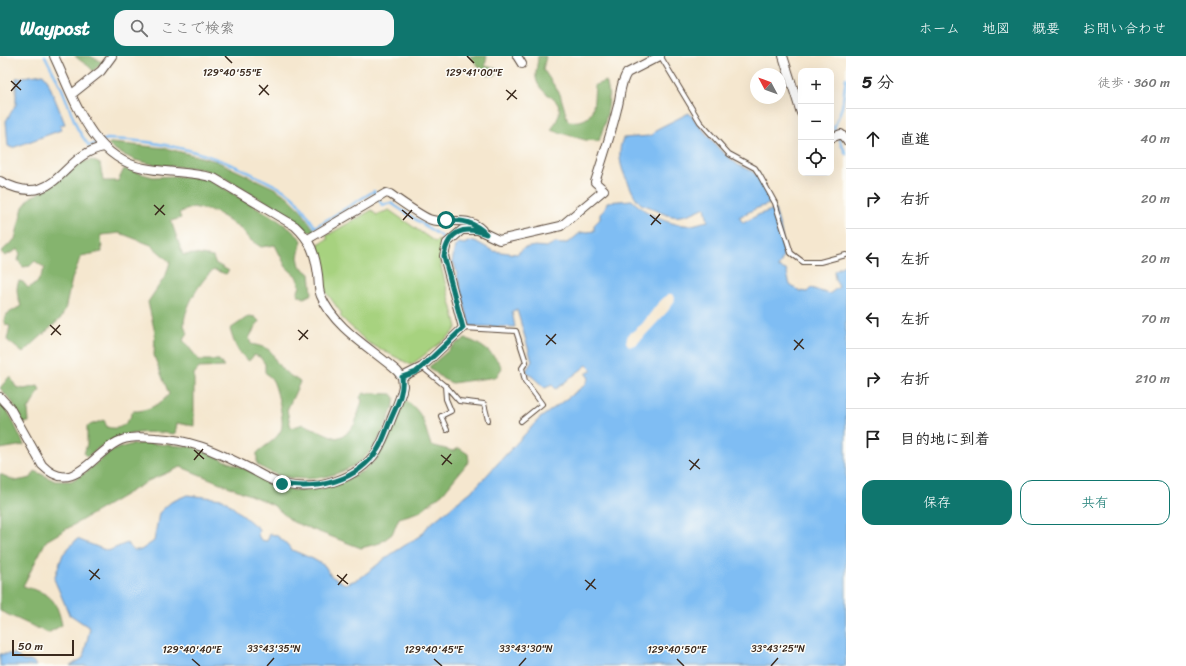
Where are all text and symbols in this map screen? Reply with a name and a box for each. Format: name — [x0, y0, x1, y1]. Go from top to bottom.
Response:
search box — [114, 10, 394, 46]
text: Waypost — [20, 12, 90, 45]
text: ここで検索 — [160, 15, 235, 41]
text: ホーム — [919, 16, 960, 41]
text: 地図 — [982, 16, 1010, 41]
text: 概要 — [1032, 16, 1060, 41]
text: お問い合わせ — [1082, 16, 1166, 41]
icon: search — [128, 17, 150, 39]
text: 129°40'55"E — [203, 64, 263, 82]
text: 129°41'00"E — [445, 64, 504, 82]
text: 5 分 — [862, 67, 894, 97]
north arrow — [750, 68, 786, 104]
map controls — [798, 68, 834, 176]
button: + — [798, 68, 834, 104]
text: 徒歩 · 360 m — [1098, 71, 1170, 94]
button: − — [798, 104, 834, 140]
text: 直進 — [900, 126, 930, 152]
text: 40 m — [1140, 127, 1170, 150]
icon: ahead — [862, 128, 884, 150]
button: locate — [798, 140, 834, 176]
text: 右折 — [900, 186, 930, 212]
text: 20 m — [1141, 187, 1170, 210]
icon: right — [862, 188, 884, 210]
route start — [437, 211, 455, 229]
text: 左折 — [900, 246, 930, 272]
text: 20 m — [1141, 247, 1170, 270]
icon: left — [862, 248, 884, 270]
text: 左折 — [900, 306, 930, 332]
text: 70 m — [1141, 307, 1170, 330]
icon: left — [862, 308, 884, 330]
text: 右折 — [900, 366, 930, 392]
text: 210 m — [1135, 367, 1170, 390]
icon: right — [862, 368, 884, 390]
text: 目的地に到着 — [900, 426, 990, 452]
icon: arrive — [862, 428, 884, 450]
route end — [273, 475, 291, 493]
button: 保存 — [862, 480, 1012, 525]
button: 共有 — [1020, 480, 1170, 525]
text: 50 m — [18, 637, 43, 656]
scale bar — [12, 638, 74, 657]
text: 33°43'35"N — [247, 640, 301, 658]
text: 33°43'30"N — [499, 640, 553, 658]
text: 33°43'25"N — [751, 640, 805, 658]
text: 129°40'40"E — [162, 641, 223, 659]
text: 129°40'45"E — [405, 641, 465, 659]
text: 129°40'50"E — [648, 641, 708, 659]

